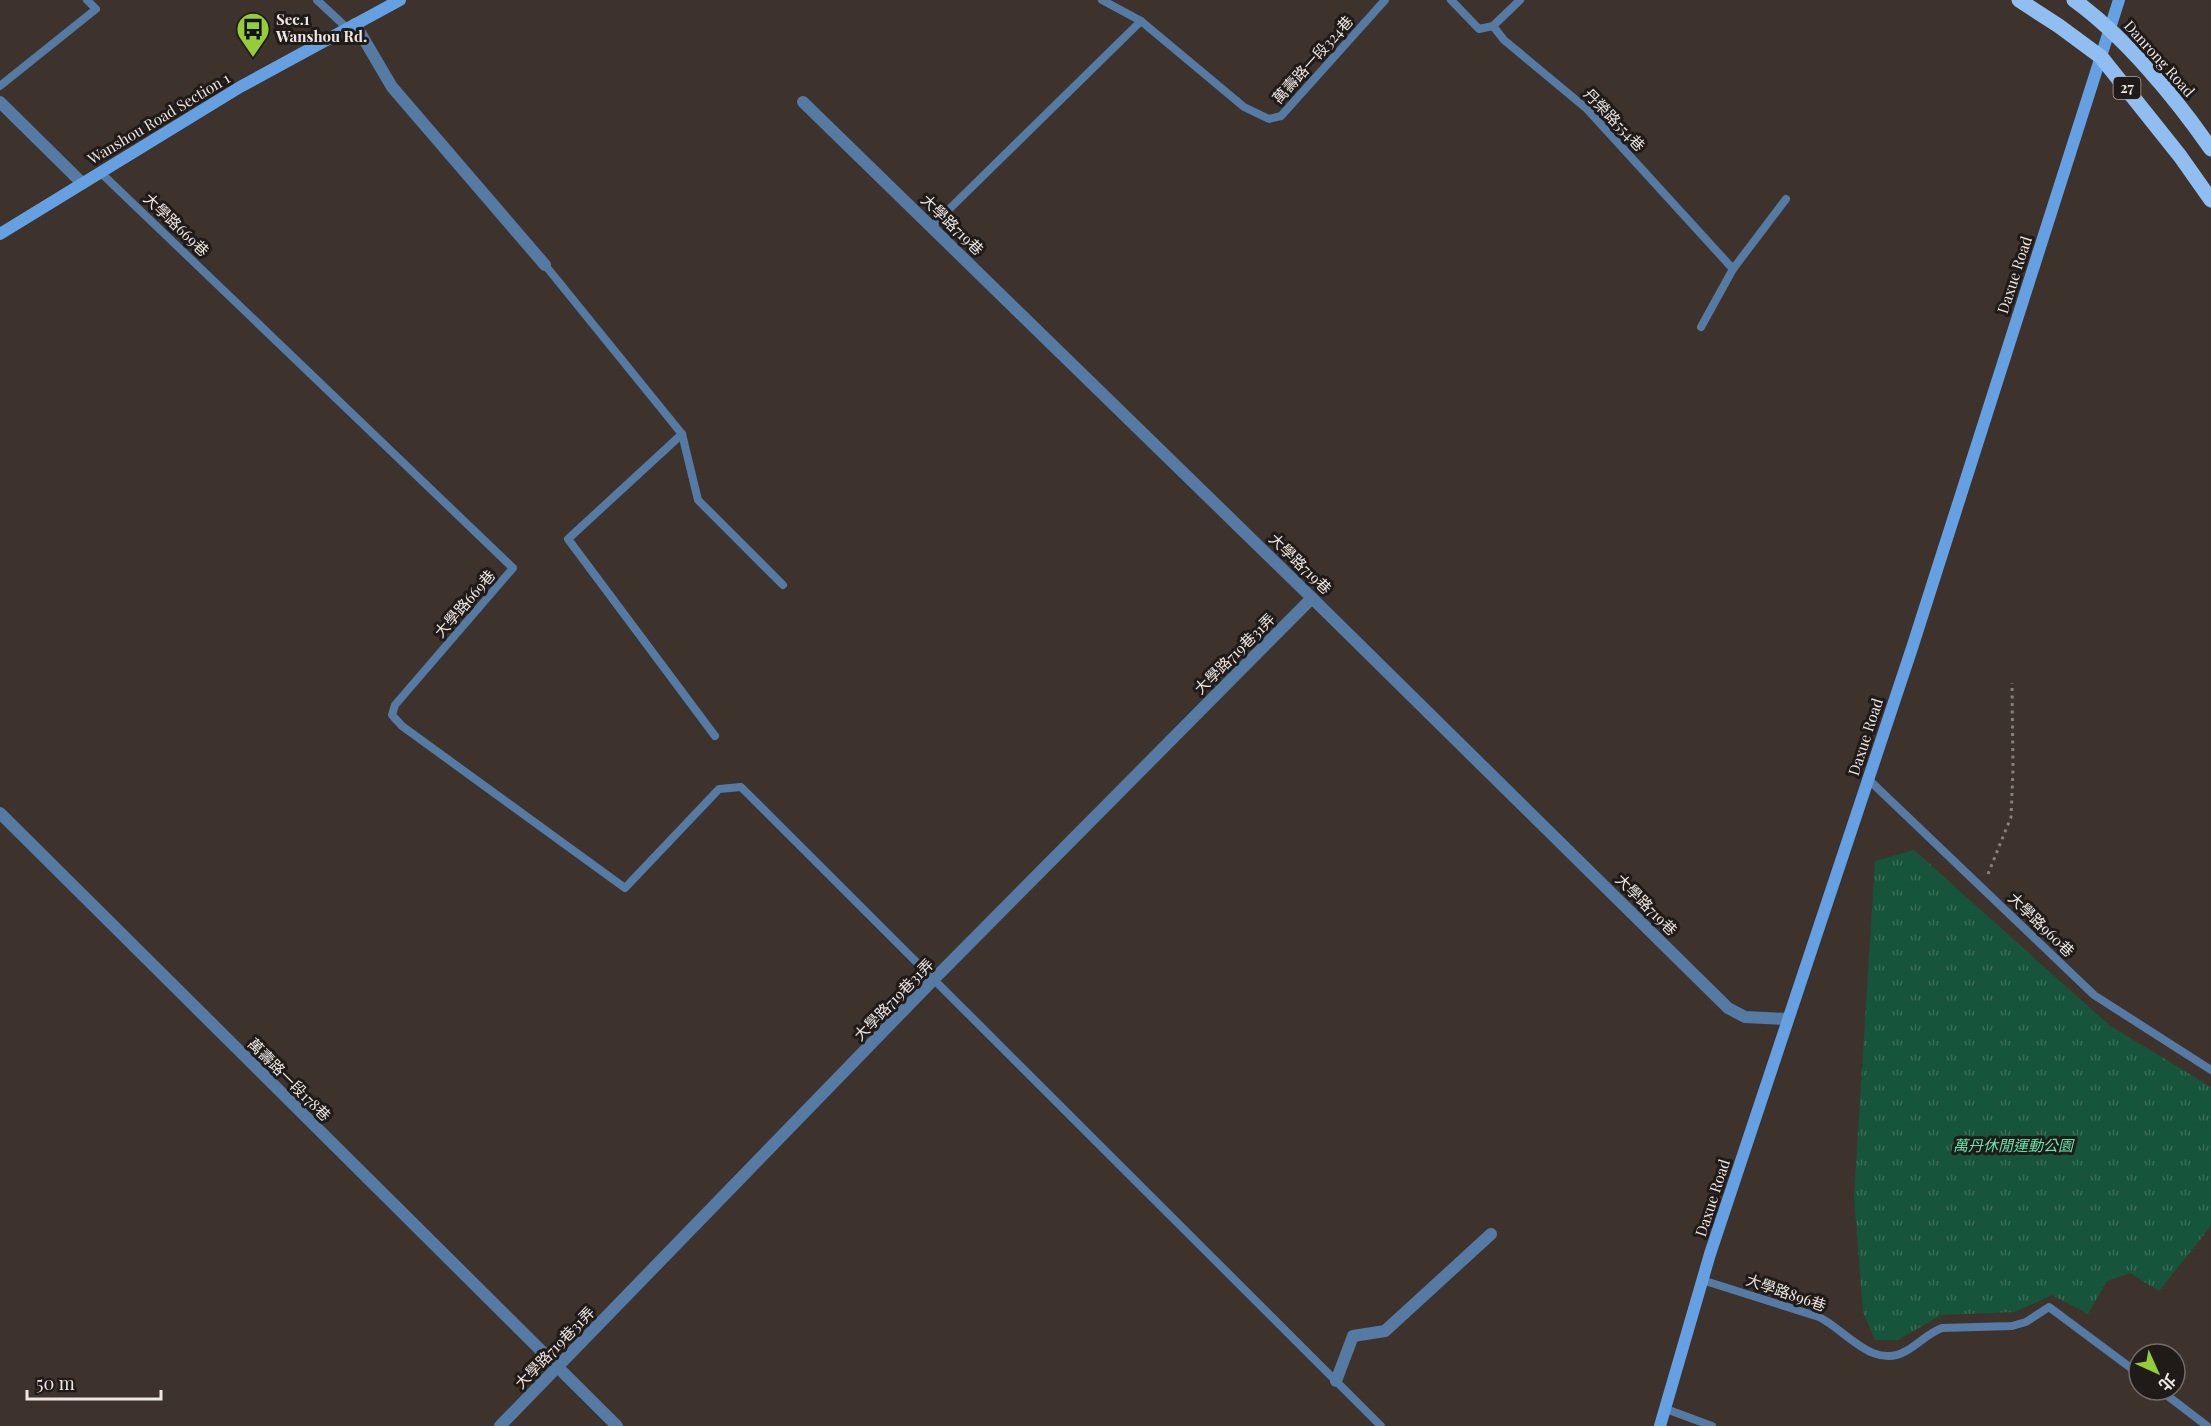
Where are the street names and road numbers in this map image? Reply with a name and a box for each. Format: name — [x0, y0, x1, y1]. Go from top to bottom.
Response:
street label: 萬壽路一段324巷 — [1268, 11, 1357, 107]
street label: Danrong Road — [2120, 16, 2200, 101]
street label: Wanshou Road Section 1 — [83, 68, 234, 169]
road number: 27 — [2114, 77, 2140, 99]
street label: 丹榮路554巷 — [1580, 84, 1650, 155]
street label: 大學路669巷 — [140, 188, 214, 260]
street label: 大學路719巷 — [917, 190, 988, 259]
street label: Daxue Road — [1992, 233, 2036, 316]
street label: 大學路719巷 — [1265, 529, 1336, 598]
street label: 大學路669巷 — [429, 565, 499, 641]
street label: 大學路719巷31弄 — [1190, 609, 1279, 698]
street label: Daxue Road — [1843, 695, 1887, 778]
street label: 大學路719巷 — [1612, 869, 1682, 939]
street label: 大學路960巷 — [2004, 888, 2079, 961]
street label: 大學路719巷31弄 — [849, 954, 937, 1045]
street label: 萬壽路一段178巷 — [244, 1034, 335, 1125]
street label: Daxue Road — [1690, 1156, 1734, 1239]
street label: 大學路896巷 — [1744, 1269, 1829, 1315]
street label: 大學路719巷31弄 — [510, 1302, 598, 1393]

